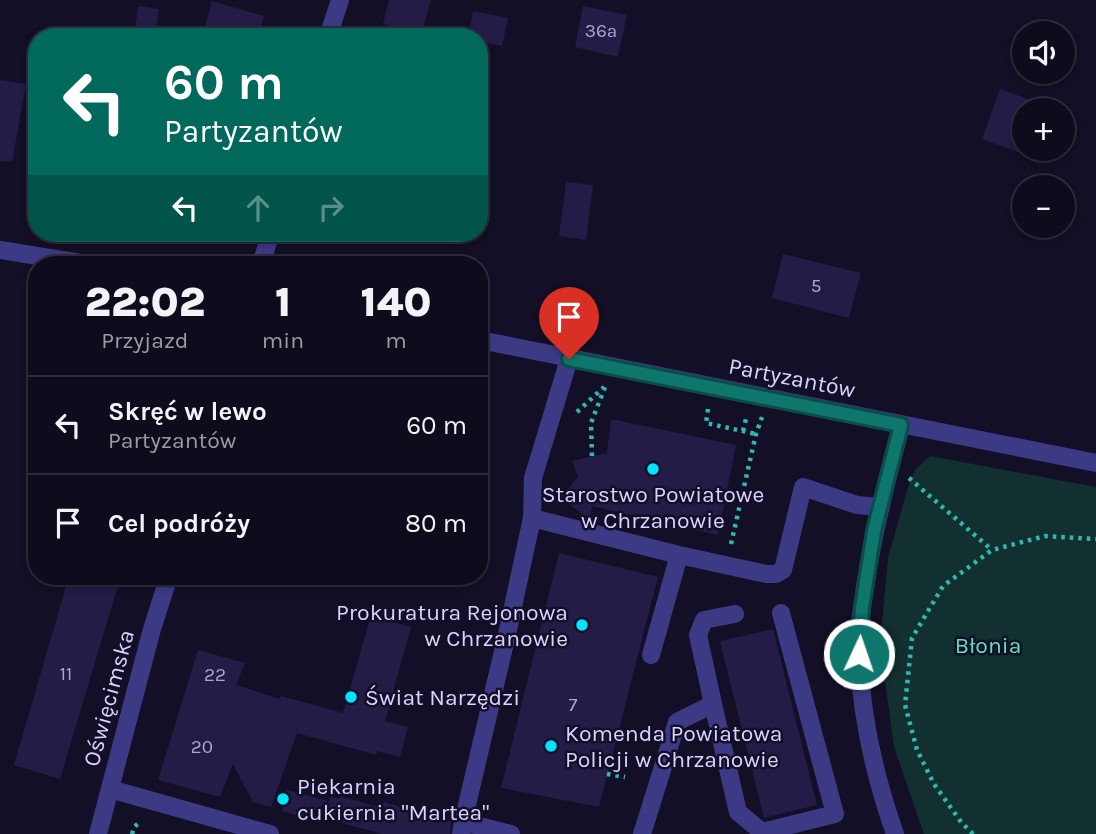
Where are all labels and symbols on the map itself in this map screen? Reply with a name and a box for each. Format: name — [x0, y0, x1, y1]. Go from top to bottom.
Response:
house number: 36a — [585, 20, 617, 42]
house number: 5 — [811, 275, 821, 297]
pin — [539, 287, 599, 359]
street label: Partyzantów — [726, 352, 858, 404]
marker: Starostwo Powiatowe w Chrzanowie — [645, 461, 661, 477]
place label: Starostwo Powiatowe w Chrzanowie — [542, 481, 764, 534]
place label: Prokuratura Rejonowa w Chrzanowie — [336, 599, 568, 652]
marker: Prokuratura Rejonowa w Chrzanowie — [574, 617, 590, 633]
position arrow — [822, 617, 896, 691]
street label: Oświęcimska — [78, 627, 140, 769]
park label: Błonia — [955, 632, 1021, 659]
house number: 11 — [60, 663, 72, 685]
house number: 22 — [204, 664, 226, 686]
place label: Świat Narzędzi — [365, 684, 520, 711]
marker: Świat Narzędzi — [343, 689, 359, 705]
house number: 7 — [569, 694, 578, 716]
place label: Komenda Powiatowa Policji w Chrzanowie — [565, 720, 783, 773]
house number: 20 — [191, 736, 213, 758]
marker: Komenda Powiatowa Policji w Chrzanowie — [543, 738, 559, 754]
place label: Piekarnia cukiernia "Martea" — [297, 773, 489, 826]
marker: Piekarnia cukiernia "Martea" — [275, 791, 291, 807]

